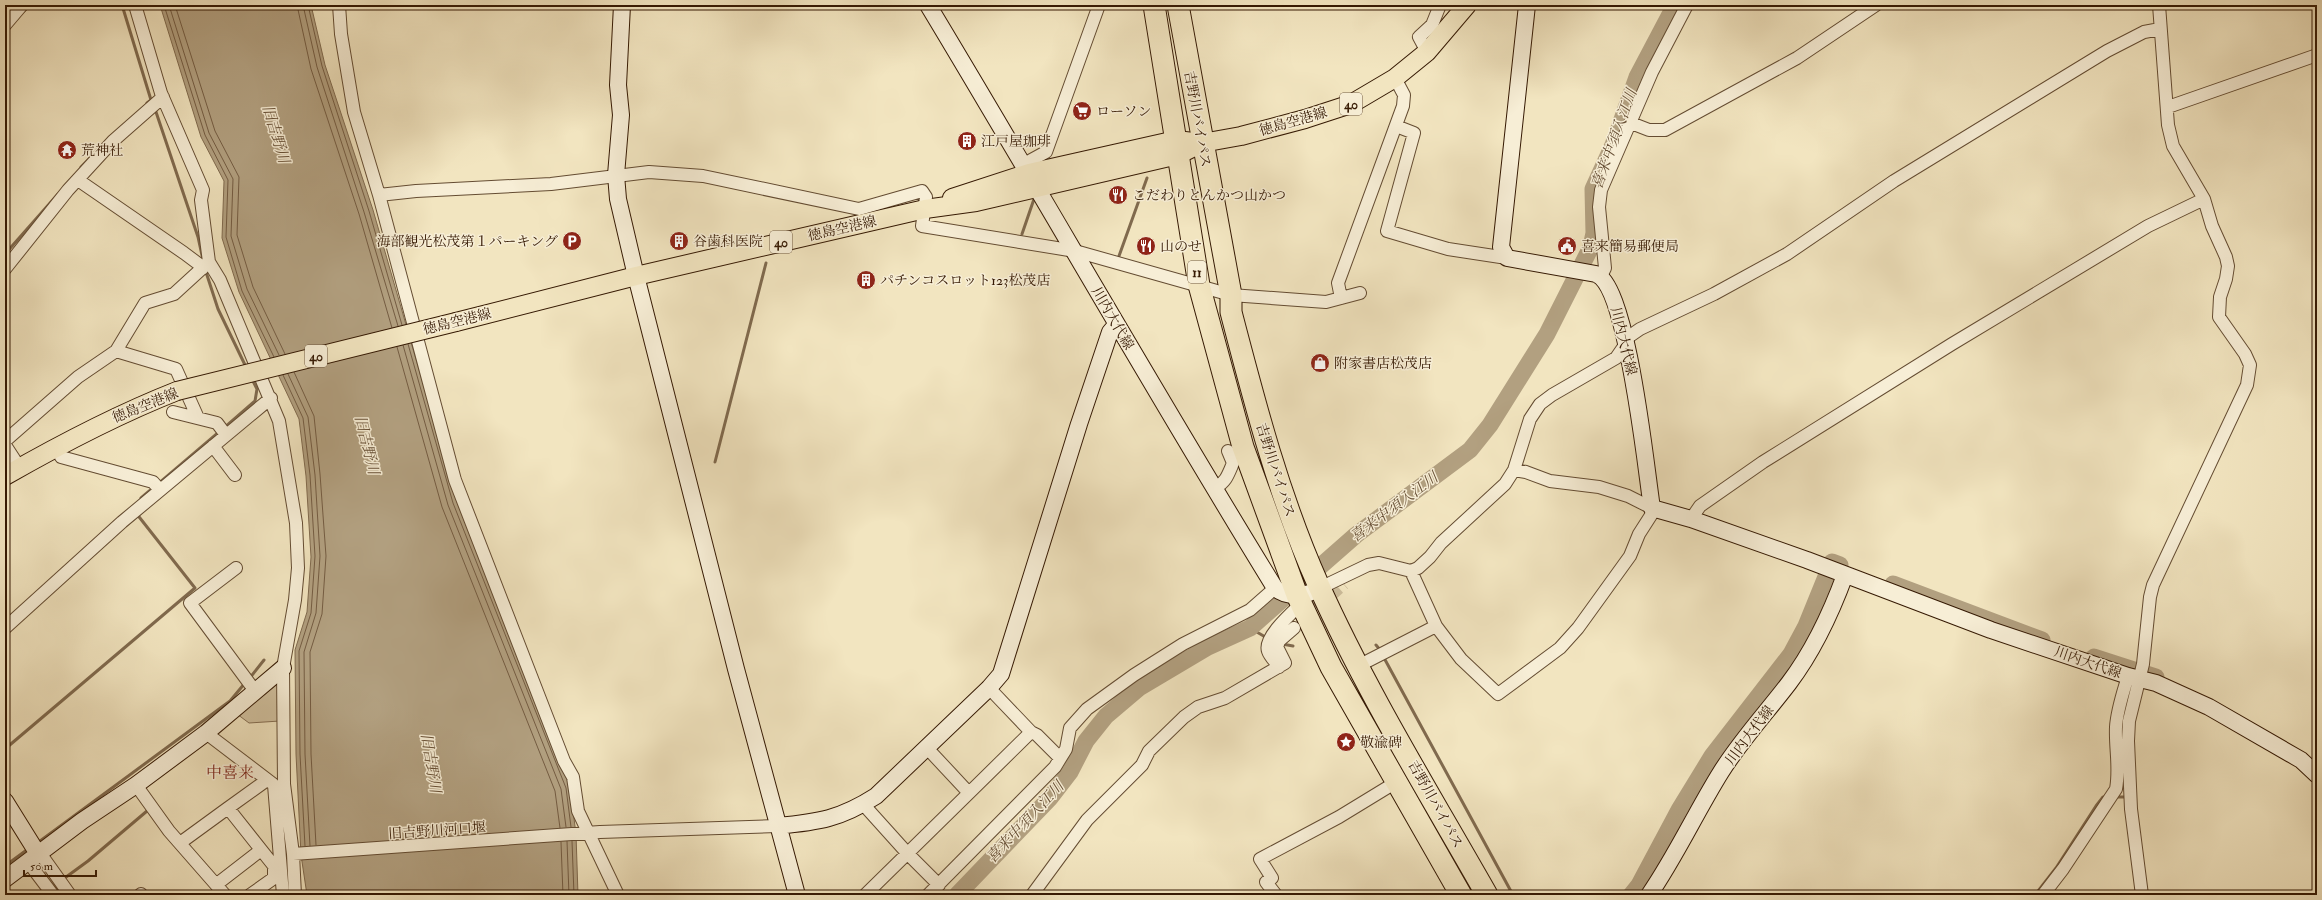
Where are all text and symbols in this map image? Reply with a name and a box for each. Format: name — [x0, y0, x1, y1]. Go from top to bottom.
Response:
street label: 吉野川バイパス — [1181, 69, 1214, 169]
water label: 喜来中須入江川 — [1588, 85, 1642, 192]
road number: 40 — [1340, 93, 1362, 115]
supermarket icon: ローソン — [1071, 100, 1093, 122]
water label: 旧吉野川 — [258, 103, 294, 168]
place label: ローソン — [1096, 103, 1151, 120]
street label: 徳島空港線 — [1257, 104, 1329, 139]
building icon: 江戸屋珈琲 — [956, 130, 978, 152]
place label: 江戸屋珈琲 — [981, 133, 1051, 150]
temple icon: 荒神社 — [56, 139, 78, 161]
place label: 荒神社 — [81, 142, 123, 159]
restaurant icon: こだわりとんかつ山かつ — [1107, 184, 1129, 206]
place label: こだわりとんかつ山かつ — [1132, 187, 1286, 204]
street label: 徳島空港線 — [806, 212, 878, 245]
parking icon: 海部観光松茂第１パーキング — [561, 230, 583, 252]
building icon: 谷歯科医院 — [668, 230, 690, 252]
road number: 40 — [770, 231, 792, 253]
place label: 海部観光松茂第１パーキング — [376, 233, 558, 250]
place label: 谷歯科医院 — [693, 233, 763, 250]
restaurant icon: 山のせ — [1135, 235, 1157, 257]
public building icon: 喜来簡易郵便局 — [1556, 235, 1578, 257]
place label: 山のせ — [1160, 238, 1202, 255]
place label: 喜来簡易郵便局 — [1581, 238, 1679, 255]
road number: 11 — [1188, 261, 1206, 283]
building icon: パチンコスロット123松茂店 — [855, 269, 877, 291]
place label: パチンコスロット123松茂店 — [880, 272, 1051, 289]
street label: 川内大代線 — [1088, 284, 1137, 353]
street label: 徳島空港線 — [421, 305, 493, 338]
street label: 川内大代線 — [1607, 305, 1640, 377]
road number: 40 — [305, 345, 327, 367]
shop icon: 附家書店松茂店 — [1309, 352, 1331, 374]
place label: 附家書店松茂店 — [1334, 355, 1432, 372]
street label: 徳島空港線 — [110, 384, 181, 426]
water label: 旧吉野川 — [350, 414, 383, 478]
street label: 吉野川バイパス — [1252, 421, 1299, 519]
water label: 喜来中須入江川 — [1347, 467, 1444, 547]
street label: 川内大代線 — [2052, 643, 2124, 682]
street label: 川内大代線 — [1722, 702, 1777, 768]
place icon: 敬渝碑 — [1335, 731, 1357, 753]
water label: 旧吉野川 — [416, 732, 445, 796]
place label: 敬渝碑 — [1360, 734, 1402, 751]
street label: 吉野川バイパス — [1404, 757, 1467, 851]
district label: 中喜来 — [206, 763, 254, 783]
water label: 喜来中須入江川 — [983, 776, 1069, 867]
street label: 旧吉野川河口堰 — [388, 819, 487, 842]
scale bar — [24, 852, 96, 878]
text: 50 m — [30, 859, 54, 874]

